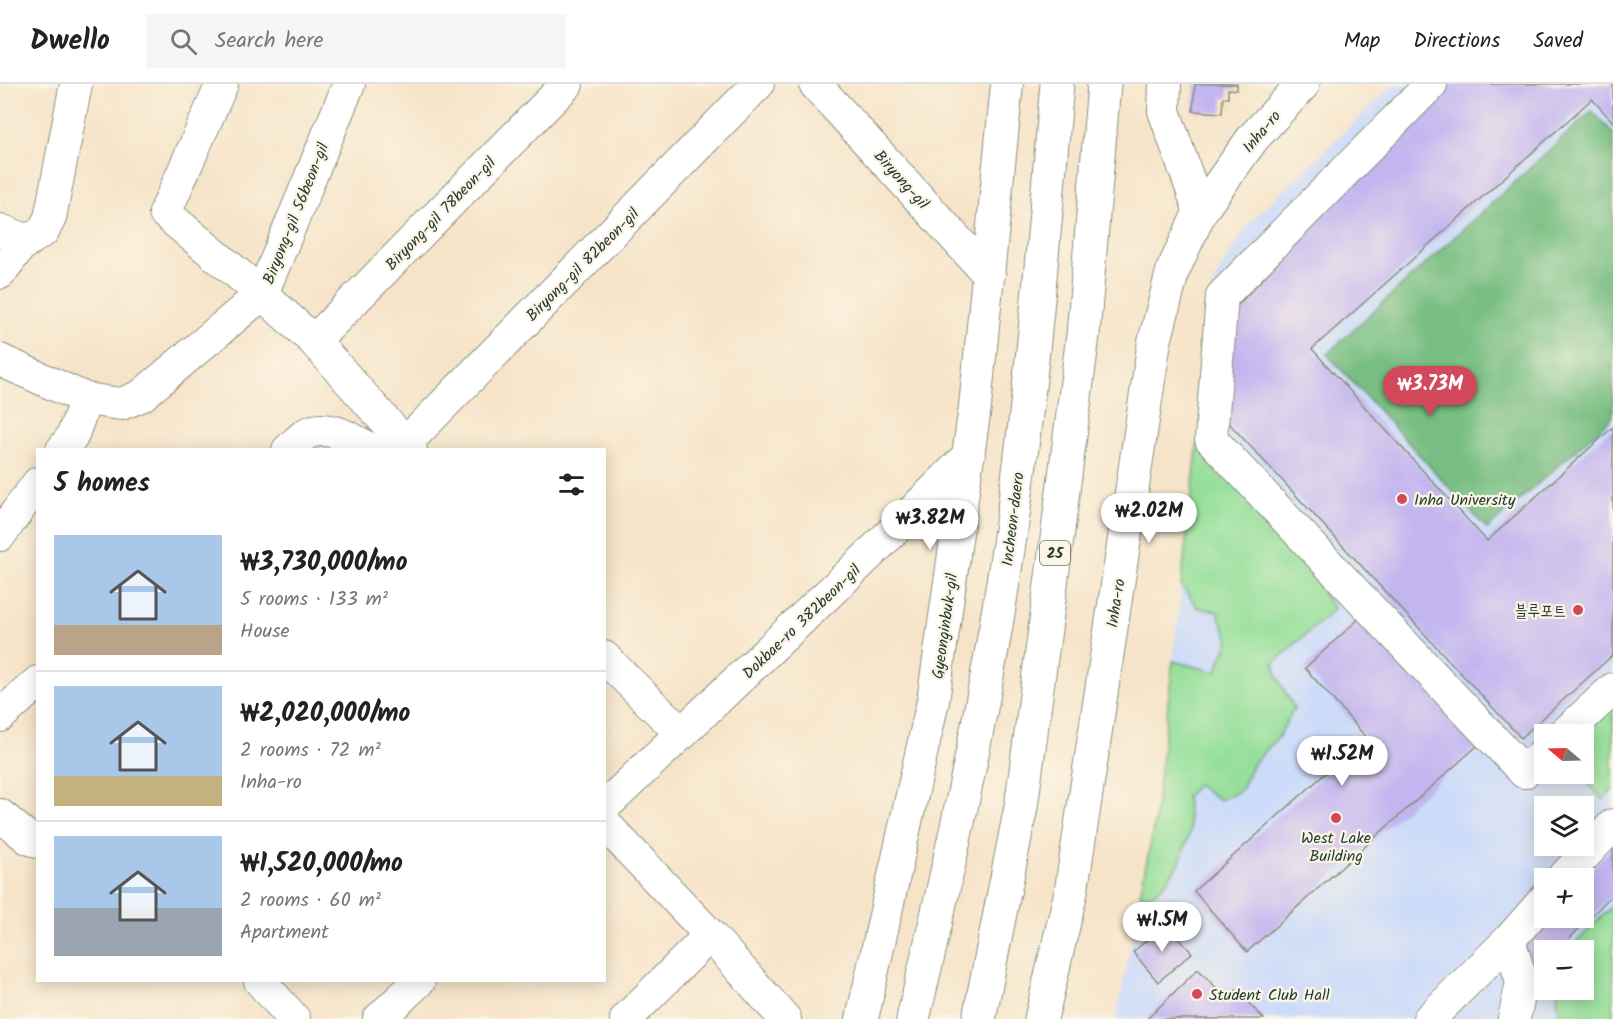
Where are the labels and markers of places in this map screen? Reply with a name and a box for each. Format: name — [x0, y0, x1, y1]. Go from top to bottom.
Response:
pin: ₩3.73M — [1381, 366, 1479, 417]
place label: Inha University — [1414, 488, 1516, 513]
marker: Inha University — [1395, 492, 1409, 506]
pin: ₩2.02M — [1100, 493, 1198, 544]
pin: ₩3.82M — [881, 500, 979, 551]
place label: 블루포트 — [1515, 599, 1566, 624]
marker: 블루포트 — [1571, 603, 1585, 617]
pin: ₩1.52M — [1293, 736, 1391, 787]
marker: West Lake Building — [1329, 811, 1343, 825]
place label: West Lake Building — [1301, 826, 1371, 869]
pin: ₩1.5M — [1120, 902, 1204, 953]
place label: Student Club Hall — [1209, 983, 1330, 1008]
marker: Student Club Hall — [1190, 987, 1204, 1001]

